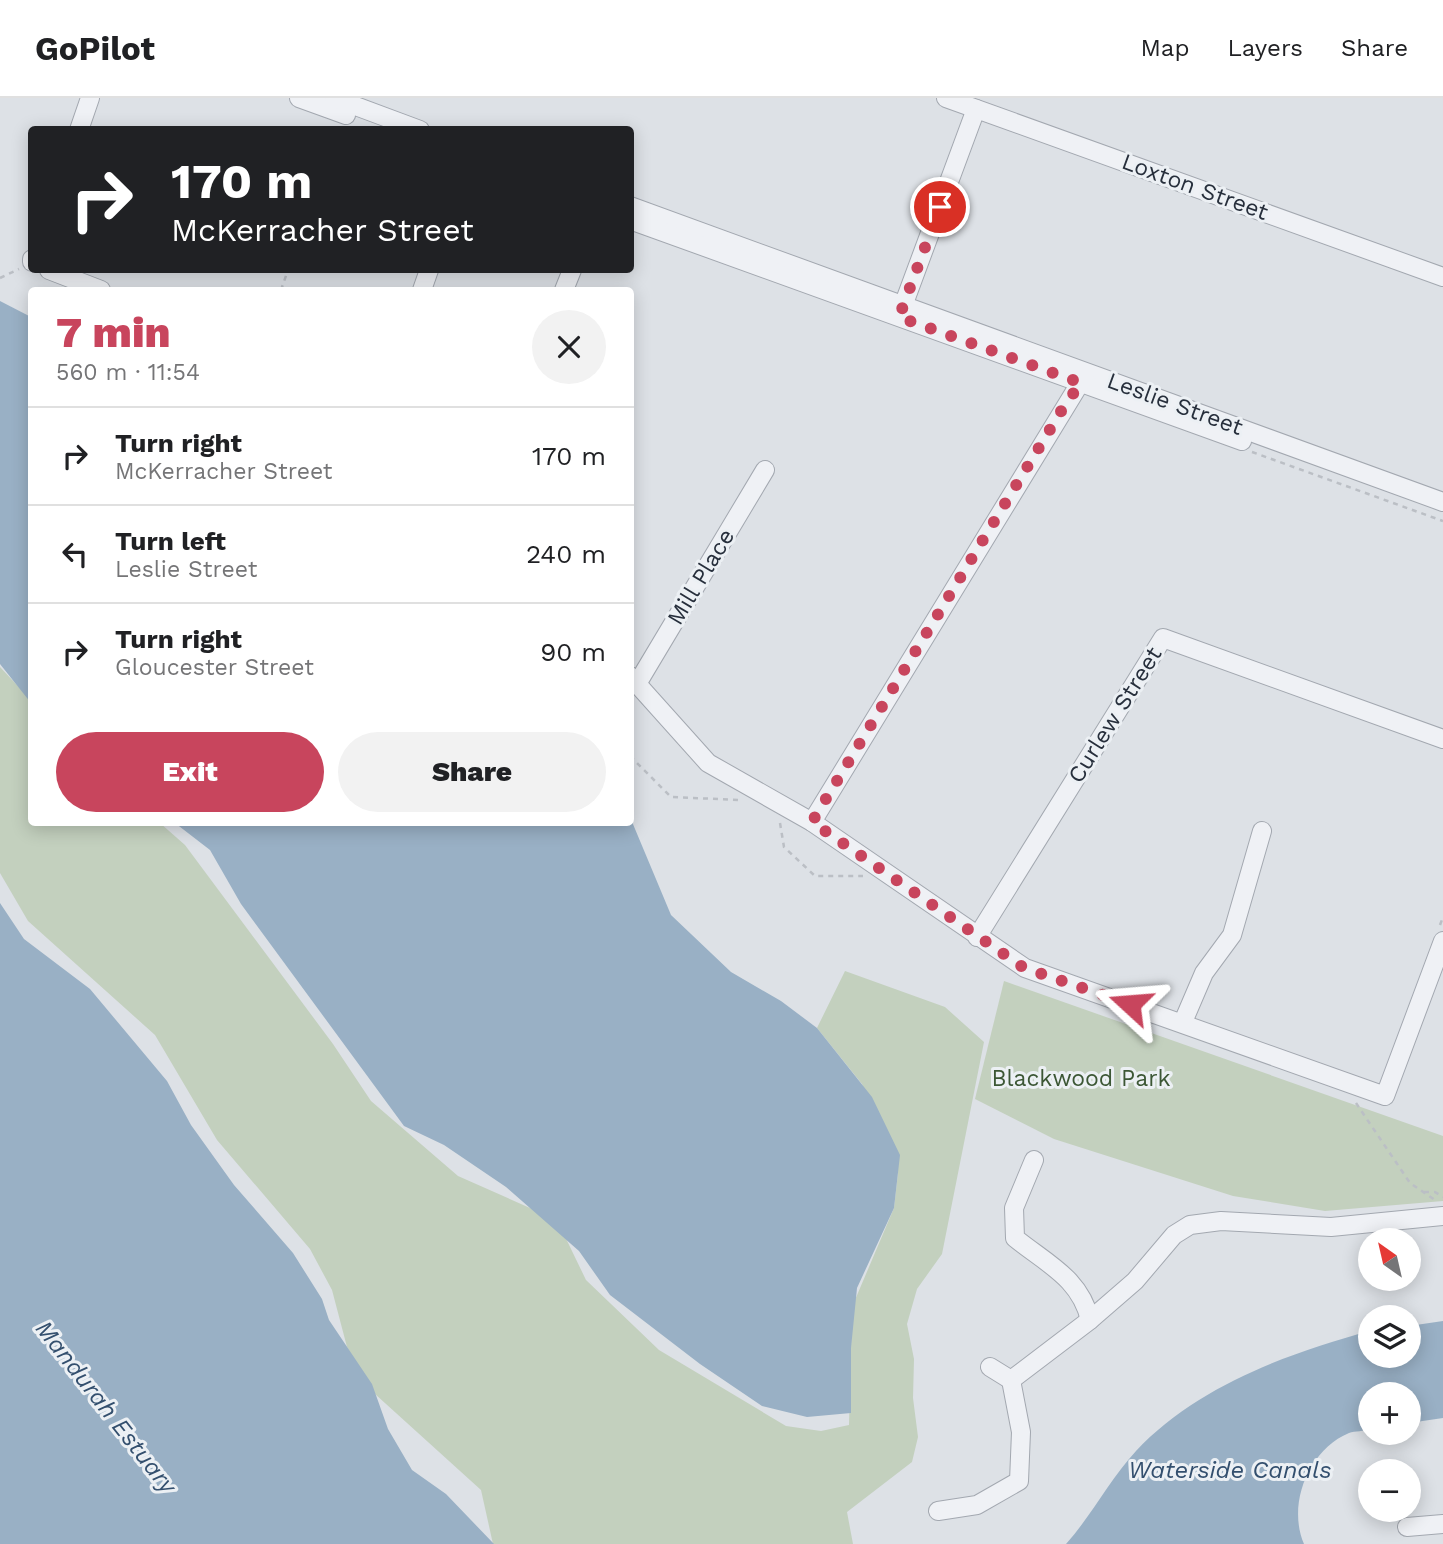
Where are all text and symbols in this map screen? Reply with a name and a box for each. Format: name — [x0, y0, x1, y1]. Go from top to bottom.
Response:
text: GoPilot — [35, 29, 155, 68]
text: Map — [1141, 34, 1189, 62]
text: Layers — [1227, 34, 1303, 62]
text: Share — [1341, 34, 1408, 62]
street label: Loxton Street — [1118, 148, 1272, 226]
text: 170 m — [171, 152, 312, 210]
icon: right — [56, 154, 147, 245]
pin — [910, 177, 970, 237]
icon: arrive — [921, 188, 959, 226]
text: McKerracher Street — [171, 211, 474, 249]
text: 7 min — [56, 308, 171, 357]
button: close — [532, 310, 606, 384]
text: 560 m · 11:54 — [56, 359, 200, 386]
street label: Leslie Street — [1104, 367, 1247, 441]
text: Turn right — [115, 428, 242, 458]
icon: right — [56, 437, 94, 475]
text: 170 m — [532, 441, 606, 471]
text: McKerracher Street — [115, 458, 333, 485]
street label: Mill Place — [662, 524, 740, 630]
text: Turn left — [115, 526, 226, 556]
icon: left — [56, 535, 94, 573]
text: 240 m — [526, 539, 606, 569]
text: Leslie Street — [115, 556, 257, 583]
text: Turn right — [115, 624, 242, 654]
icon: right — [56, 633, 94, 671]
text: 90 m — [540, 637, 606, 667]
street label: Curlew Street — [1062, 642, 1168, 788]
text: Gloucester Street — [115, 654, 314, 681]
button: Exit — [56, 732, 324, 812]
button: Share — [338, 732, 606, 812]
position arrow — [1093, 967, 1167, 1041]
park label: Blackwood Park — [991, 1065, 1171, 1092]
north arrow — [1358, 1228, 1421, 1292]
map controls — [1358, 1228, 1421, 1522]
button: layers — [1358, 1305, 1421, 1368]
water label: Mandurah Estuary — [30, 1315, 183, 1500]
button: + — [1358, 1382, 1421, 1445]
water label: Waterside Canals — [1128, 1456, 1332, 1484]
button: − — [1358, 1459, 1421, 1522]

